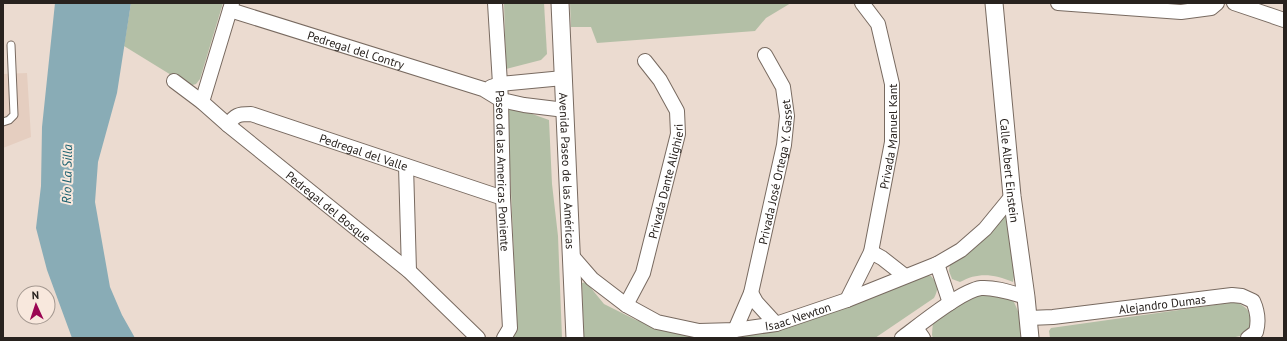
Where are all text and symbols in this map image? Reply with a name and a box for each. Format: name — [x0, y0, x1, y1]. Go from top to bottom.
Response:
street label: Pedregal del Contry — [306, 27, 407, 72]
street label: Privada Manuel Kant — [876, 84, 900, 190]
street label: Paseo de las Americas Poniente — [493, 90, 513, 252]
street label: Avenida Paseo de las Américas — [557, 92, 579, 249]
street label: Privada José Ortega Y. Gasset — [755, 99, 795, 246]
street label: Calle Albert Einstein — [997, 117, 1023, 223]
street label: Privada Dante Alighieri — [644, 123, 686, 240]
street label: Pedregal del Valle — [318, 130, 410, 173]
water label: Río La Silla — [58, 143, 76, 204]
street label: Pedregal del Bosque — [283, 167, 374, 245]
north arrow — [16, 285, 56, 325]
text: N — [31, 288, 39, 302]
street label: Alejandro Dumas — [1118, 291, 1207, 316]
street label: Isaac Newton — [764, 299, 833, 333]

